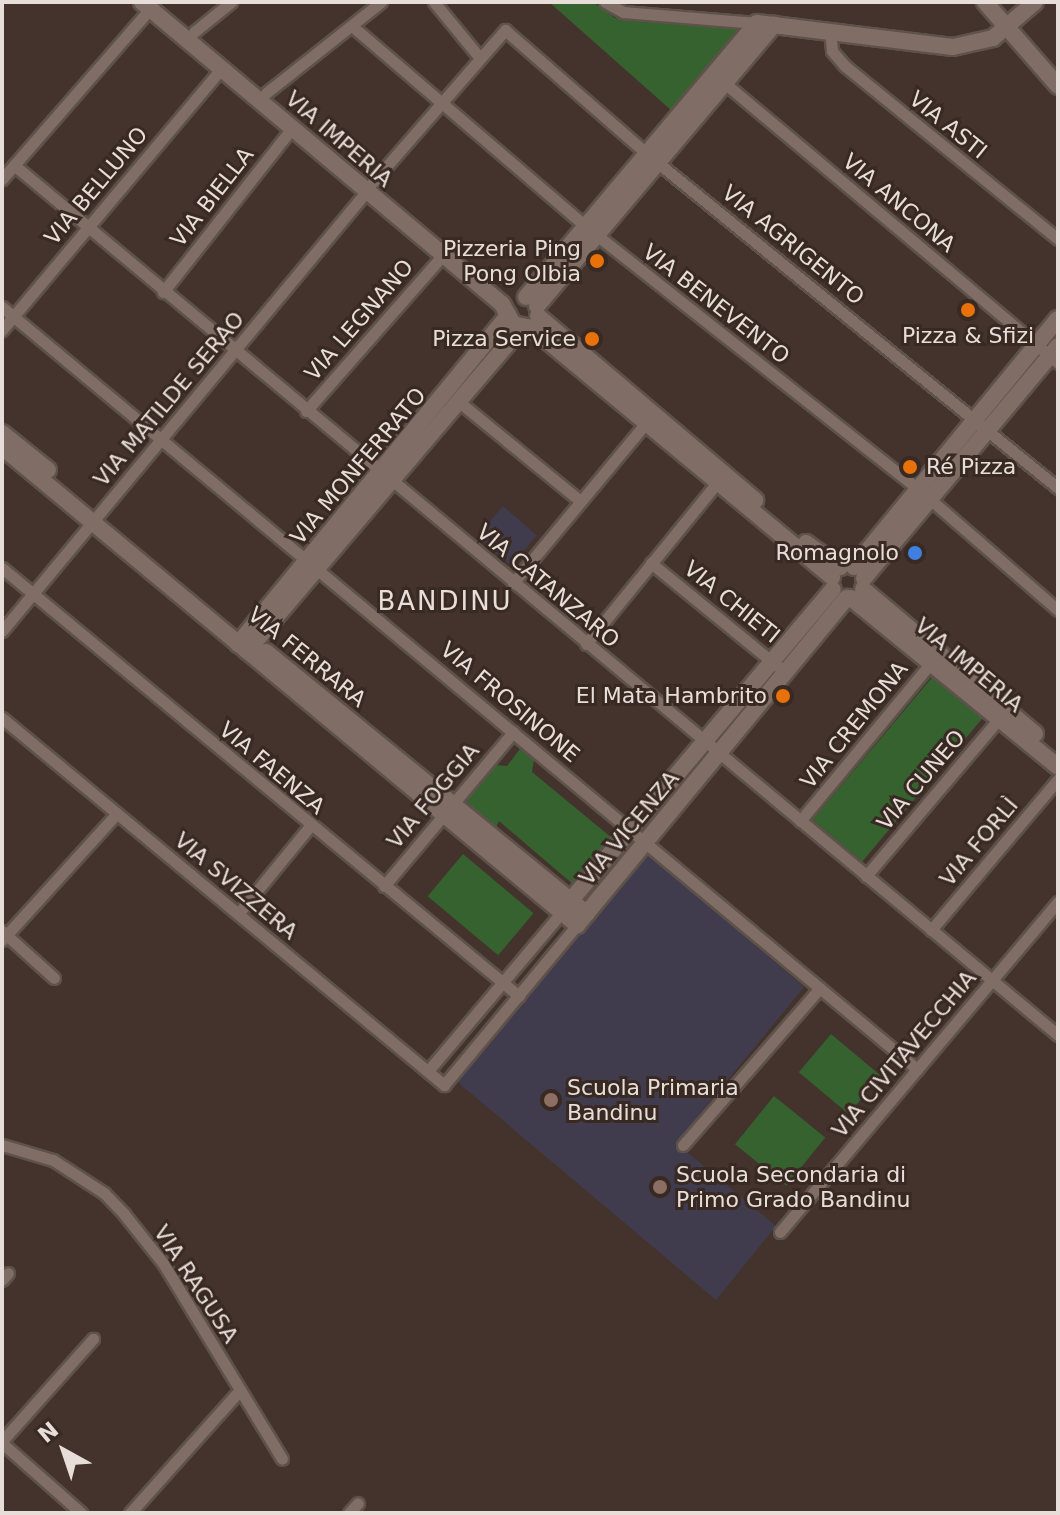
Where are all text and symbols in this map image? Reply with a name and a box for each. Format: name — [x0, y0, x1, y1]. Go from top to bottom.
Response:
street label: VIA IMPERIA — [280, 85, 398, 193]
street label: VIA ASTI — [904, 86, 992, 164]
street label: VIA BELLUNO — [39, 122, 153, 250]
street label: VIA BIELLA — [165, 142, 259, 252]
street label: VIA ANCONA — [837, 148, 961, 258]
street label: VIA AGRIGENTO — [717, 180, 869, 310]
place label: Pizzeria Ping Pong Olbia — [443, 235, 581, 286]
street label: VIA BENEVENTO — [637, 238, 795, 370]
marker: Pizzeria Ping Pong Olbia — [588, 252, 606, 270]
street label: VIA LEGNANO — [299, 254, 419, 386]
marker: Pizza & Sfizi — [959, 301, 977, 319]
street label: VIA MATILDE SERAO — [88, 306, 250, 492]
place label: Pizza & Sfizi — [902, 323, 1034, 349]
place label: Pizza Service — [432, 326, 576, 352]
marker: Pizza Service — [583, 330, 601, 348]
street label: VIA MONFERRATO — [285, 382, 431, 550]
place label: Ré Pizza — [926, 454, 1016, 480]
marker: Ré Pizza — [901, 458, 919, 476]
street label: VIA CATANZARO — [471, 519, 625, 653]
place label: Romagnolo — [775, 540, 899, 566]
marker: Romagnolo — [906, 544, 924, 562]
street label: VIA CHIETI — [679, 555, 785, 649]
district label: BANDINU — [377, 586, 513, 618]
street label: VIA FERRARA — [243, 601, 371, 713]
street label: VIA IMPERIA — [910, 612, 1028, 718]
street label: VIA FROSINONE — [435, 636, 585, 768]
street label: VIA CREMONA — [795, 656, 913, 794]
place label: El Mata Hambrito — [576, 683, 767, 709]
marker: El Mata Hambrito — [774, 687, 792, 705]
street label: VIA FAENZA — [214, 716, 330, 820]
street label: VIA CUNEO — [871, 725, 971, 835]
street label: VIA FOGGIA — [381, 738, 485, 854]
street label: VIA VICENZA — [574, 766, 684, 890]
street label: VIA FORLÌ — [934, 792, 1024, 892]
street label: VIA SVIZZERA — [169, 827, 303, 945]
street label: VIA CIVITAVECCHIA — [826, 965, 982, 1143]
place label: Scuola Primaria Bandinu — [567, 1074, 739, 1126]
marker: Scuola Primaria Bandinu — [542, 1091, 560, 1109]
place label: Scuola Secondaria di Primo Grado Bandinu — [676, 1161, 910, 1212]
marker: Scuola Secondaria di Primo Grado Bandinu — [651, 1178, 669, 1196]
street label: VIA RAGUSA — [148, 1220, 244, 1348]
north arrow — [24, 1411, 104, 1491]
text: N — [33, 1417, 63, 1448]

